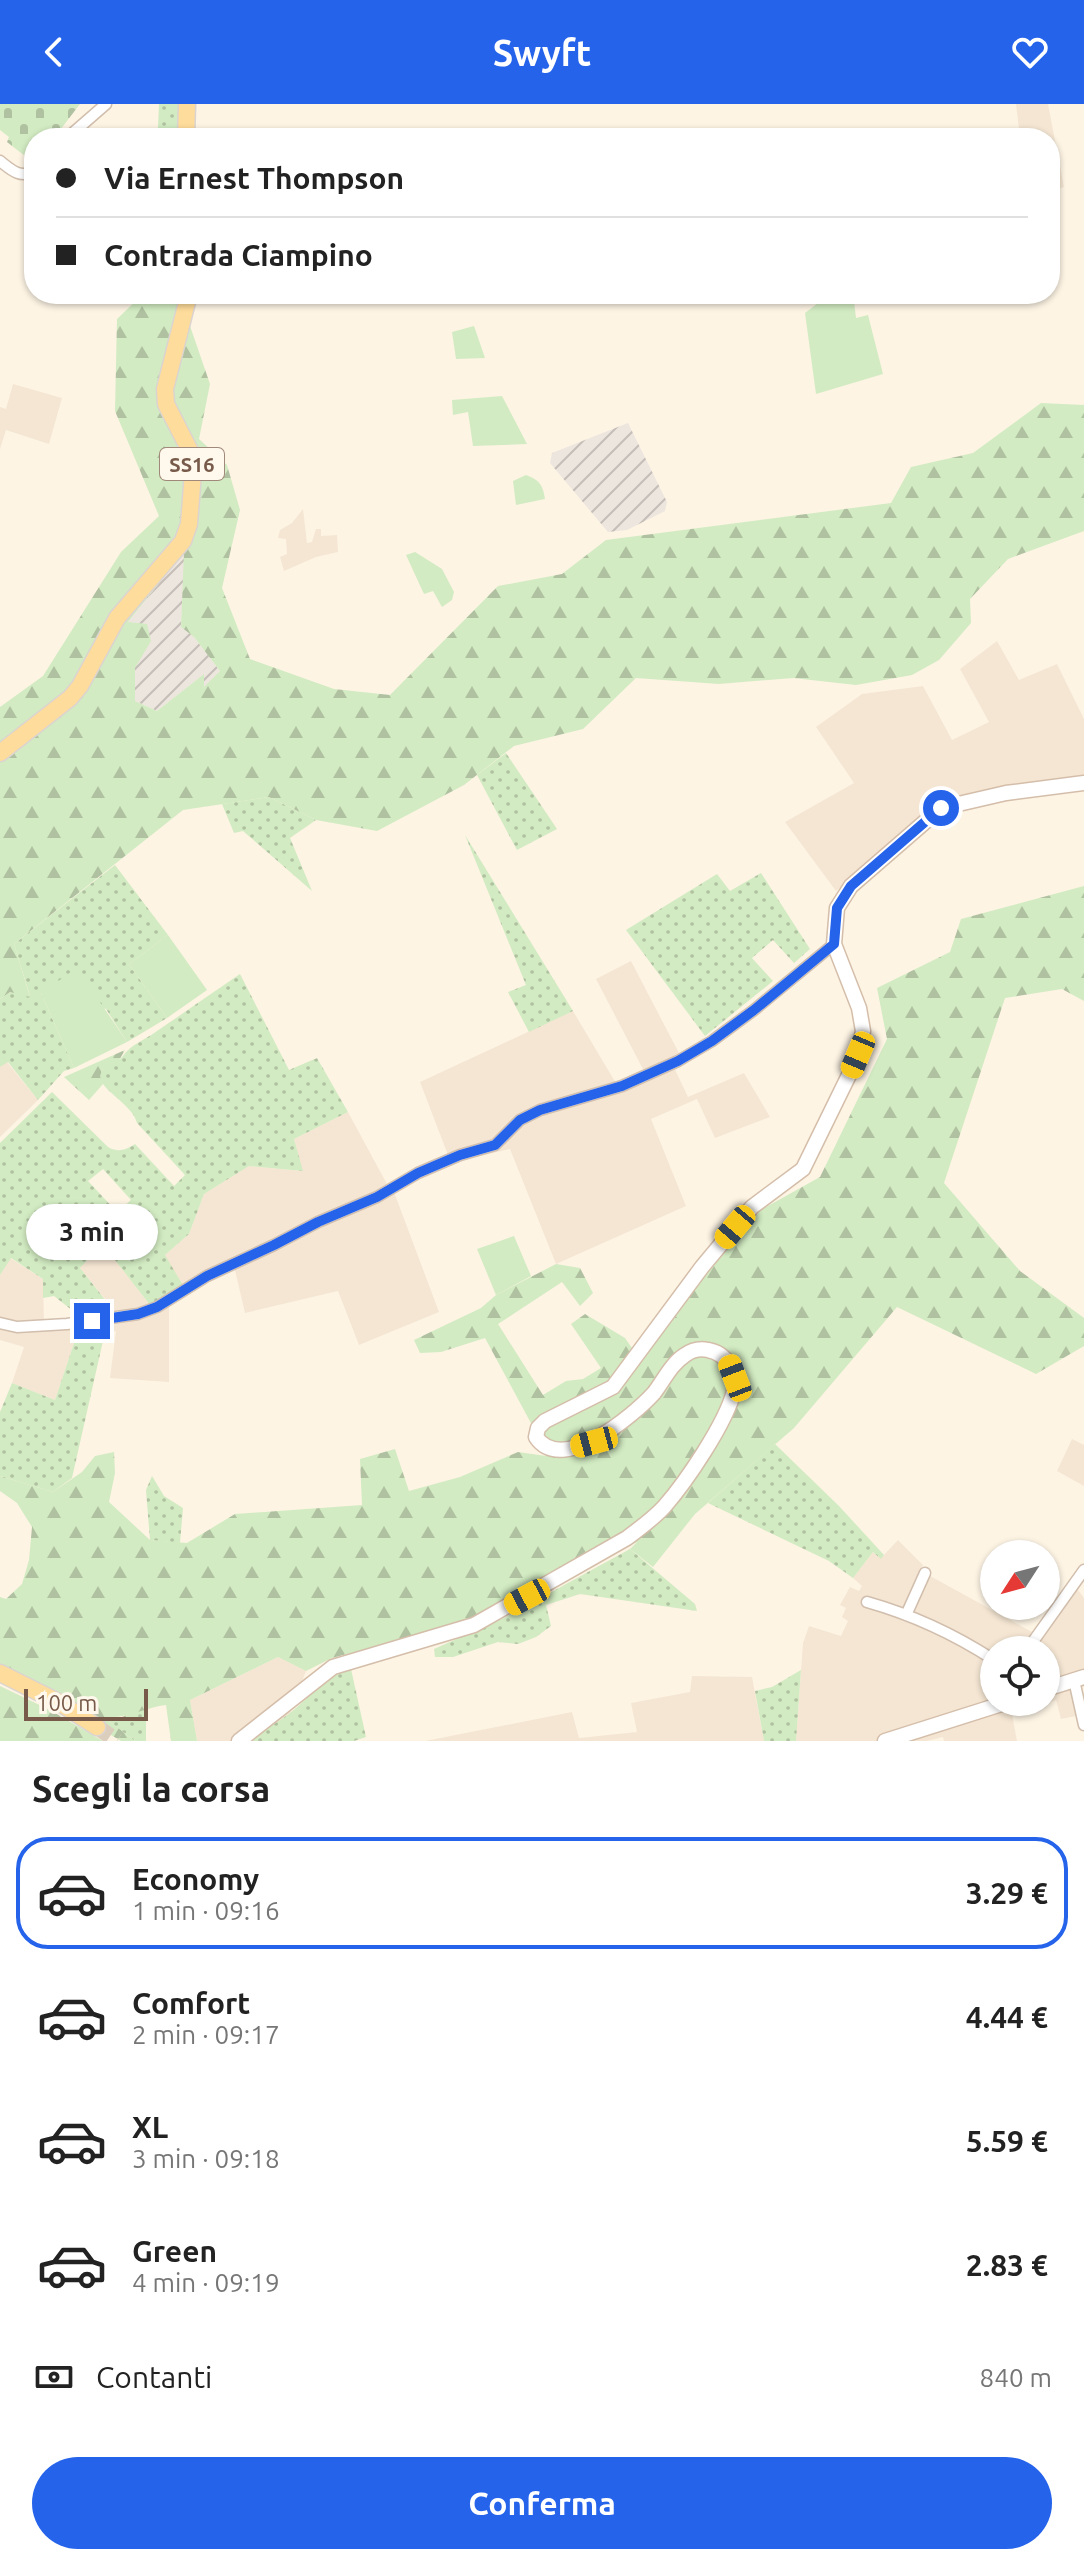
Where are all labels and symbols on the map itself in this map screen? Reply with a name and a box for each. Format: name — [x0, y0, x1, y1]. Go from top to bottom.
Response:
road number: SS16 — [160, 448, 224, 480]
route start — [923, 790, 959, 826]
car — [838, 1028, 878, 1082]
car — [710, 1201, 760, 1253]
callout: 3 min — [26, 1205, 158, 1261]
route end — [74, 1303, 110, 1339]
car — [715, 1351, 755, 1405]
car — [568, 1424, 620, 1460]
north arrow — [980, 1540, 1060, 1620]
car — [500, 1575, 554, 1619]
scale bar — [24, 1685, 148, 1721]

